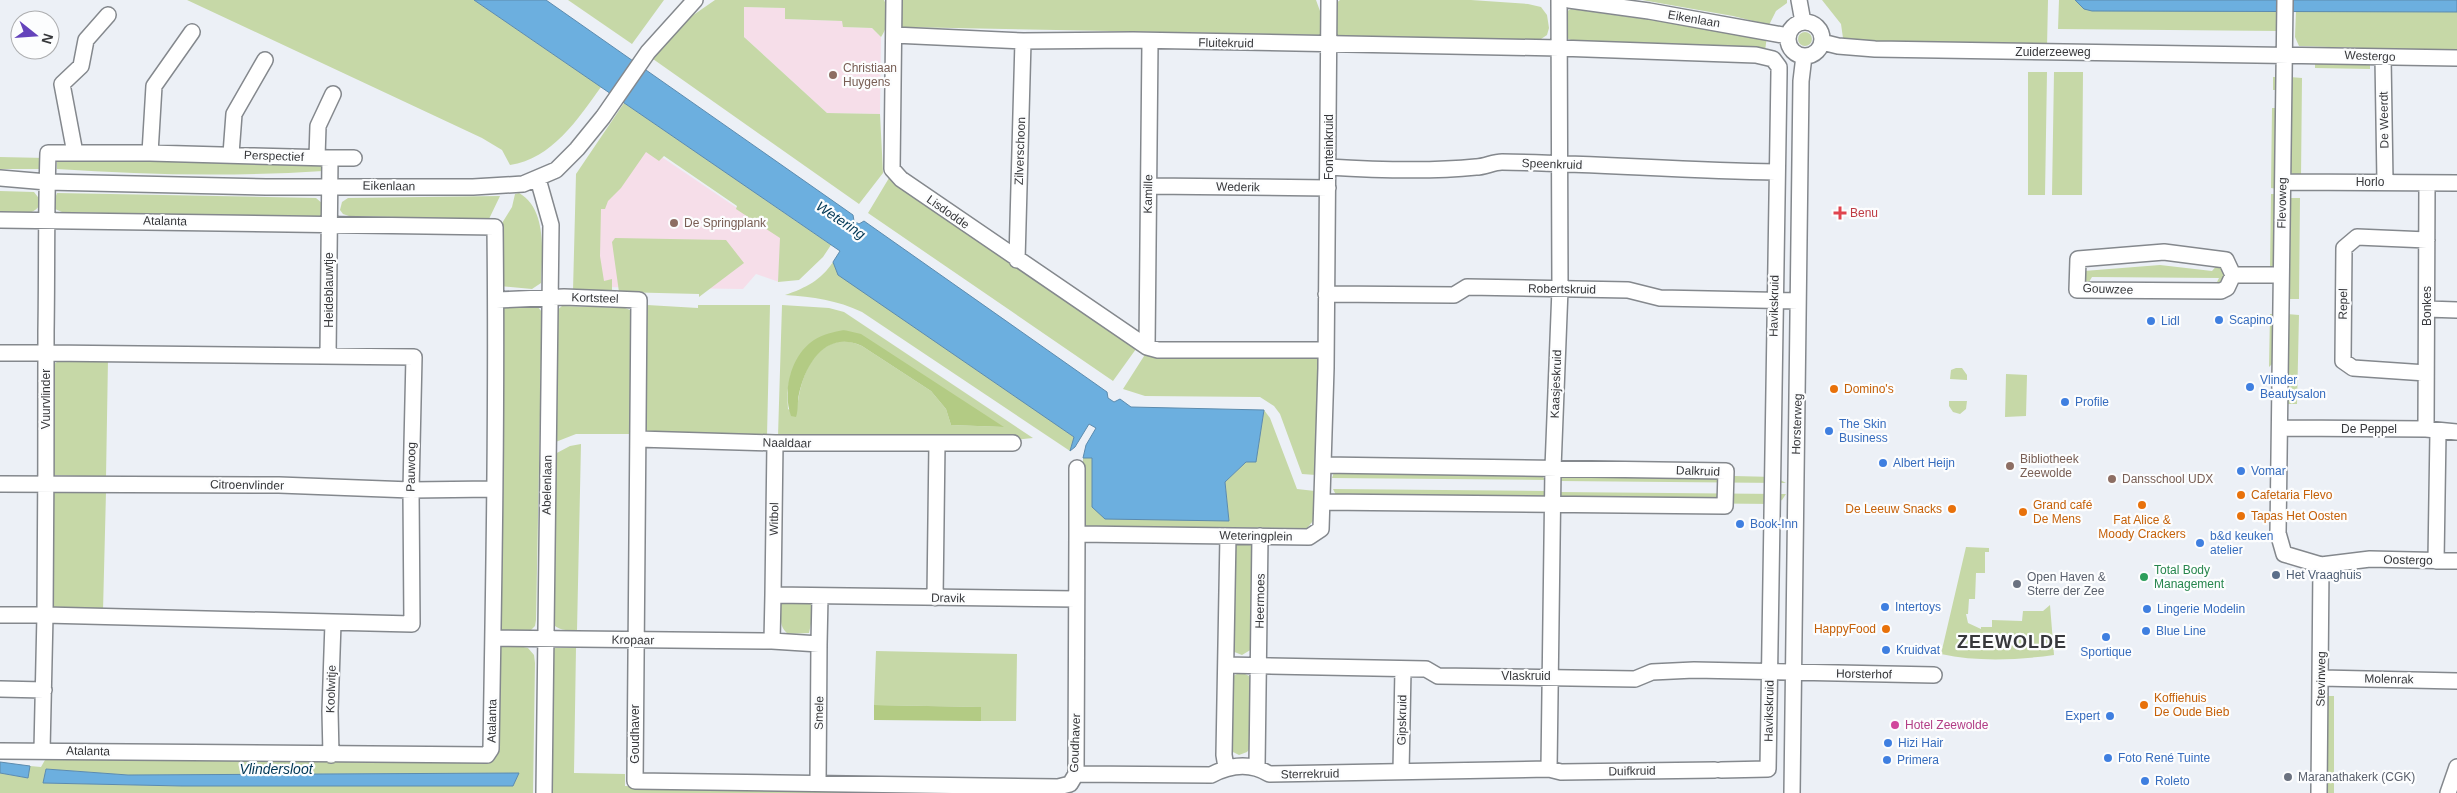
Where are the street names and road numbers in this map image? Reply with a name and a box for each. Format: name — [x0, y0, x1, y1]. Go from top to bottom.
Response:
street label: Eikenlaan — [1667, 8, 1721, 30]
street label: Fluitekruid — [1198, 36, 1254, 50]
street label: Zuiderzeeweg — [2015, 45, 2091, 59]
street label: Westergo — [2344, 48, 2396, 64]
street label: De Weerdt — [2376, 91, 2391, 149]
street label: Fonteinkruid — [1322, 114, 1336, 180]
street label: Zilverschoon — [1012, 117, 1028, 185]
street label: Perspectief — [244, 148, 305, 164]
street label: Speenkruid — [1521, 156, 1583, 172]
street label: Kamille — [1141, 174, 1155, 214]
street label: Horlo — [2356, 175, 2385, 189]
street label: Flevoweg — [2275, 177, 2289, 229]
street label: Eikenlaan — [363, 179, 415, 193]
street label: Wederik — [1216, 180, 1261, 194]
street label: Lisdodde — [924, 192, 972, 232]
street label: Atalanta — [143, 214, 187, 228]
street label: Heideblauwtje — [322, 252, 336, 328]
street label: Havikskruid — [1766, 275, 1782, 337]
street label: Robertskruid — [1528, 281, 1596, 297]
street label: Gouwzee — [2082, 281, 2134, 297]
street label: Bonkes — [2420, 286, 2434, 326]
street label: Repel — [2336, 288, 2350, 320]
street label: Kortsteel — [571, 290, 619, 306]
street label: Kaasjeskruid — [1548, 349, 1564, 419]
street label: Vuurvlinder — [39, 369, 53, 429]
street label: Horsterweg — [1789, 393, 1805, 455]
street label: De Peppel — [2341, 422, 2397, 436]
street label: Naaldaar — [763, 436, 811, 450]
street label: Pauwoog — [404, 442, 418, 492]
street label: Abelenlaan — [539, 455, 555, 515]
street label: Dalkruid — [1676, 463, 1720, 479]
street label: Citroenvlinder — [210, 477, 284, 493]
street label: Witbol — [767, 502, 781, 536]
street label: Weteringplein — [1219, 528, 1293, 544]
street label: Oostergo — [2383, 553, 2433, 567]
street label: Heermoes — [1253, 573, 1267, 629]
street label: Dravik — [931, 591, 966, 605]
street label: Kropaar — [612, 633, 654, 647]
street label: Stevinweg — [2314, 651, 2328, 707]
street label: Koolwitje — [323, 664, 339, 713]
street label: Horsterhof — [1836, 667, 1893, 681]
street label: Vlaskruid — [1501, 669, 1551, 683]
street label: Molenrak — [2364, 672, 2415, 686]
street label: Havikskruid — [1761, 680, 1777, 742]
street label: Gipskruid — [1395, 695, 1409, 745]
street label: Smele — [812, 696, 826, 730]
street label: Atalanta — [485, 699, 499, 743]
street label: Goudhaver — [628, 704, 642, 764]
street label: Goudhaver — [1067, 713, 1083, 773]
street label: Atalanta — [66, 744, 110, 758]
street label: Duifkruid — [1608, 764, 1656, 778]
street label: Sterrekruid — [1281, 766, 1339, 782]

